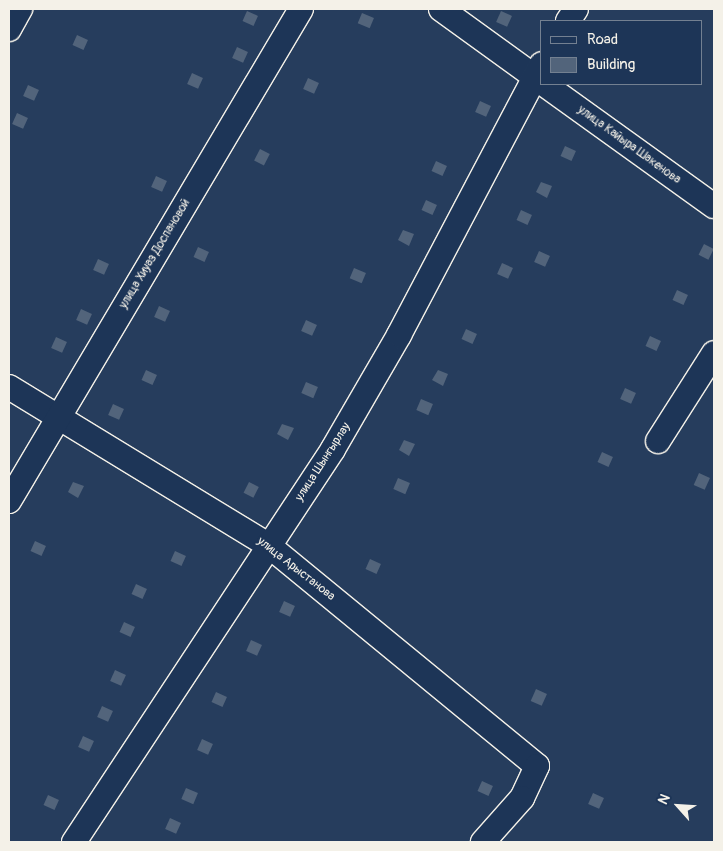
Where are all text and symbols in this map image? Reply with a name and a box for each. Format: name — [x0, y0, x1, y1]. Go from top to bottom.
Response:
legend — [540, 20, 703, 85]
text: Road — [587, 30, 618, 49]
text: Building — [587, 55, 635, 74]
street label: улица Кайыра Шакенова — [575, 103, 683, 187]
street label: улица Хиуаз Доспановой — [117, 197, 193, 311]
street label: улица Шынгырлау — [292, 420, 354, 504]
street label: улица Арыстанова — [254, 534, 338, 604]
north arrow — [653, 781, 703, 831]
text: N — [654, 791, 674, 807]

